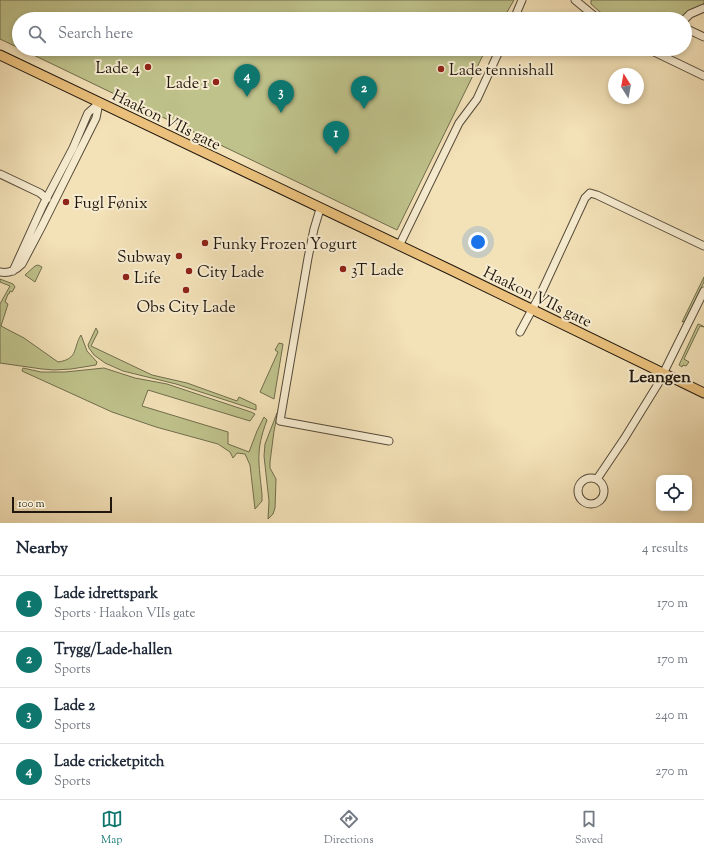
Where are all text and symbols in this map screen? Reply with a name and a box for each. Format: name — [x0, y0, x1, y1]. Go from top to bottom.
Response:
search box — [12, 12, 692, 56]
icon: search — [26, 23, 48, 45]
text: Search here — [58, 24, 133, 45]
place label: Lade 4 — [95, 58, 140, 81]
place label: Lade tennishall — [449, 60, 554, 83]
marker: Lade 4 — [143, 62, 153, 72]
pin: 4 — [234, 64, 260, 97]
marker: Lade tennishall — [436, 64, 446, 74]
north arrow — [608, 68, 644, 104]
place label: Lade 1 — [166, 73, 209, 96]
pin: 2 — [351, 76, 377, 109]
marker: Lade 1 — [211, 77, 221, 87]
pin: 3 — [268, 80, 294, 113]
street label: Haakon VIIs gate — [108, 85, 224, 158]
pin: 1 — [323, 121, 349, 154]
place label: Fugl Fønix — [74, 193, 148, 216]
marker: Fugl Fønix — [61, 197, 71, 207]
your location — [468, 232, 488, 252]
place label: Funky Frozen Yogurt — [213, 234, 357, 257]
marker: Funky Frozen Yogurt — [200, 238, 210, 248]
place label: Subway — [117, 247, 171, 270]
marker: Subway — [174, 251, 184, 261]
place label: 3T Lade — [351, 260, 404, 283]
place label: City Lade — [197, 262, 264, 285]
street label: Haakon VIIs gate — [479, 262, 595, 335]
marker: 3T Lade — [338, 264, 348, 274]
marker: City Lade — [184, 266, 194, 276]
place label: Life — [134, 268, 161, 291]
marker: Life — [121, 272, 131, 282]
marker: Obs City Lade — [181, 285, 191, 295]
place label: Obs City Lade — [136, 297, 236, 320]
district label: Leangen — [629, 366, 692, 390]
map controls — [656, 475, 692, 511]
button: locate — [656, 475, 692, 511]
scale bar — [12, 495, 112, 514]
text: 100 m — [18, 496, 45, 512]
text: Nearby — [16, 537, 68, 561]
text: 4 results — [642, 540, 688, 558]
text: Lade idrettspark — [54, 584, 158, 605]
text: 1 — [27, 595, 31, 613]
text: 170 m — [657, 595, 688, 613]
text: Sports · Haakon VIIs gate — [54, 605, 196, 623]
text: Trygg/Lade-hallen — [54, 640, 172, 661]
text: 2 — [26, 651, 32, 669]
text: 170 m — [657, 651, 688, 669]
text: Sports — [54, 661, 91, 679]
text: Lade 2 — [54, 696, 95, 717]
text: 3 — [26, 707, 32, 725]
text: 240 m — [655, 707, 688, 725]
text: Sports — [54, 717, 91, 735]
text: Lade cricketpitch — [54, 752, 165, 773]
text: 4 — [26, 763, 32, 781]
text: 270 m — [655, 763, 688, 781]
text: Sports — [54, 773, 91, 791]
tab: Map — [101, 808, 123, 848]
tab: Directions — [324, 808, 374, 848]
tab: Saved — [575, 808, 603, 848]

